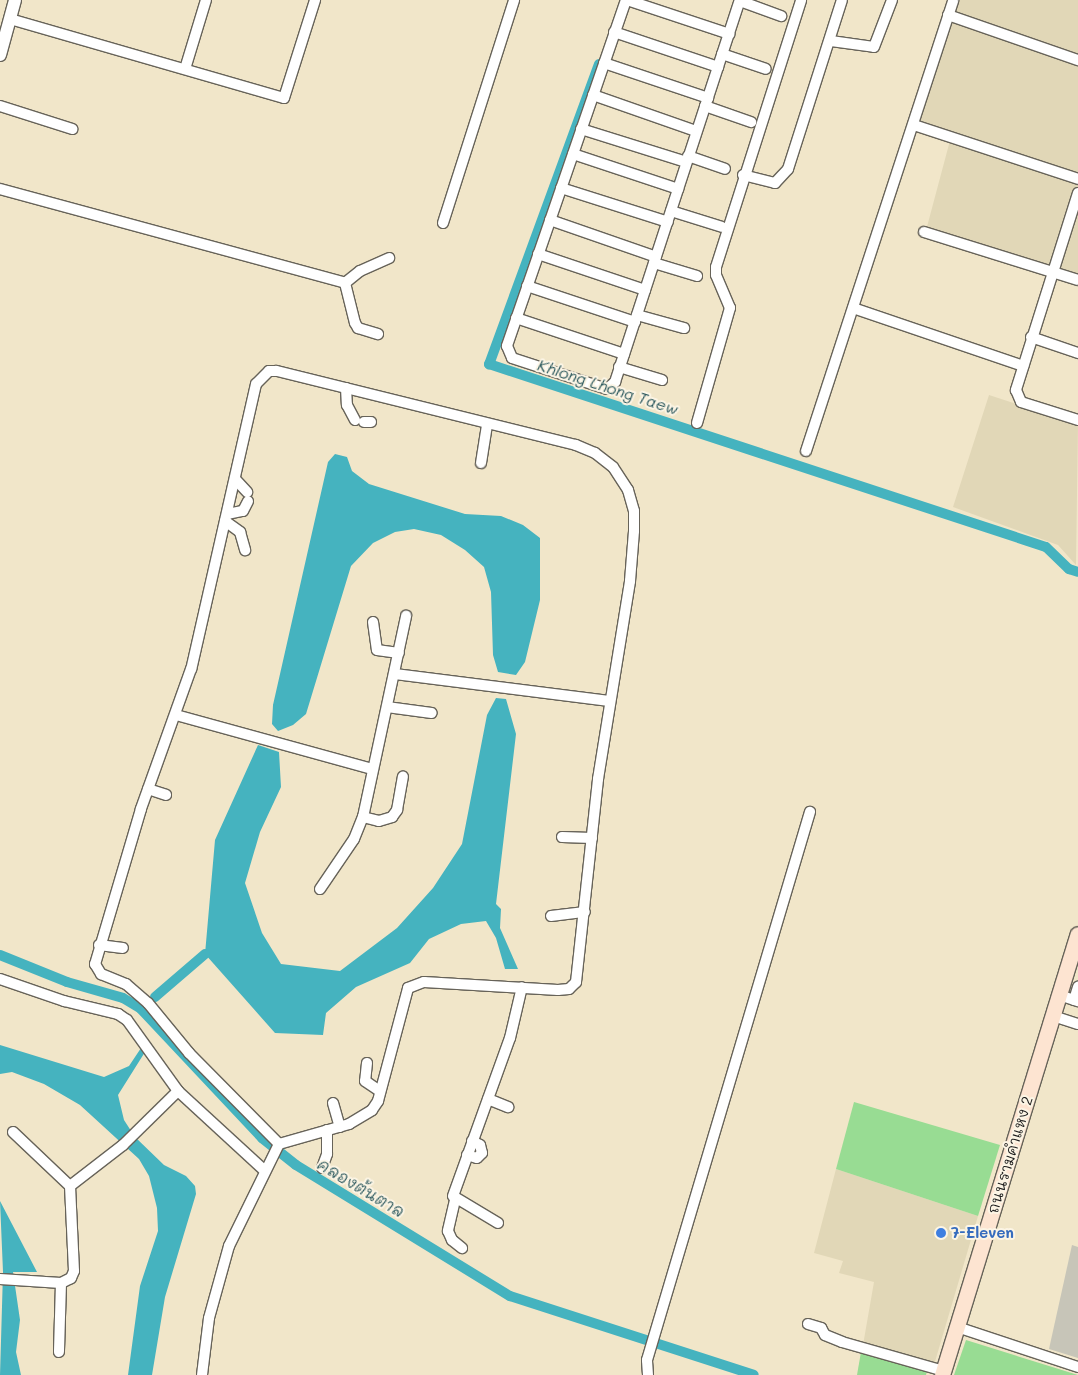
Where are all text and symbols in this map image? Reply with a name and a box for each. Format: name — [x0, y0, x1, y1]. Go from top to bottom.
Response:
water label: Khlong Lhong Taew — [535, 355, 681, 419]
street label: ถนนรามคำแหง 2 — [984, 1094, 1036, 1216]
water label: คลองต้นตาล — [314, 1155, 408, 1221]
place label: 7-Eleven — [951, 1224, 1014, 1242]
marker: 7-Eleven — [935, 1227, 947, 1239]

